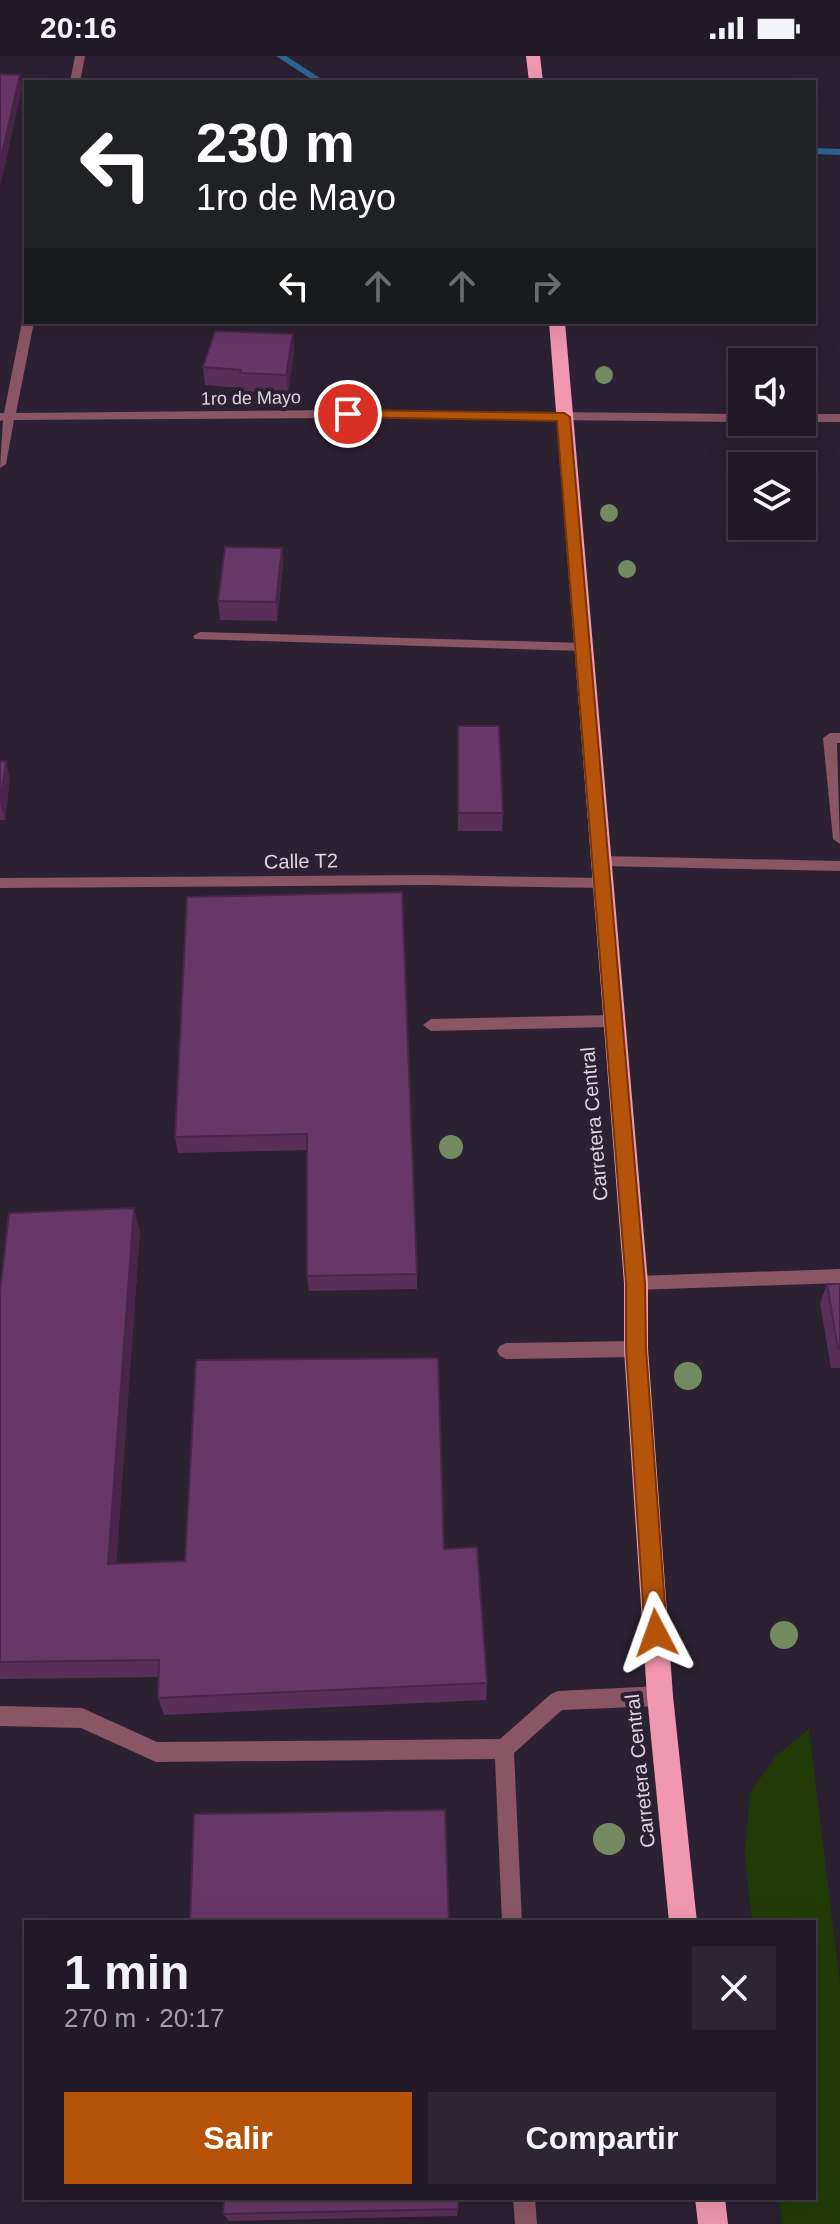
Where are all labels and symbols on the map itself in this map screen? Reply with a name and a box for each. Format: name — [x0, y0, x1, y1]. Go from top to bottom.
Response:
pin — [314, 380, 382, 448]
street label: 1ro de Mayo — [201, 387, 301, 409]
street label: Calle T2 — [264, 849, 338, 873]
street label: Carretera Central — [576, 1046, 612, 1202]
position arrow — [614, 1591, 698, 1675]
street label: Carretera Central — [621, 1693, 659, 1849]

